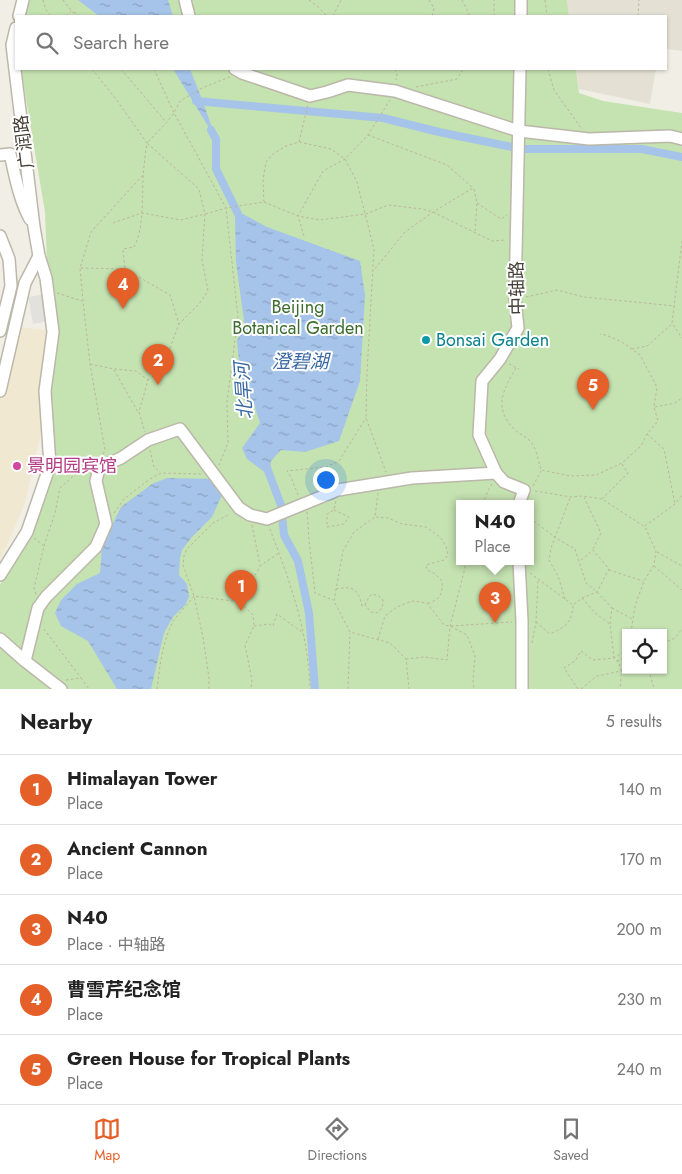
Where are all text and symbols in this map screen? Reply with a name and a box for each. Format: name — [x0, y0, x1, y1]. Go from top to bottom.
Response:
search box — [15, 15, 667, 70]
icon: search — [33, 29, 61, 57]
text: Search here — [73, 29, 169, 56]
street label: 广润路 — [8, 114, 40, 170]
street label: 中轴路 — [504, 261, 530, 315]
pin: 4 — [107, 268, 139, 309]
park label: Beijing Botanical Garden — [232, 294, 364, 341]
place label: Bonsai Garden — [436, 327, 549, 353]
marker: Bonsai Garden — [420, 334, 432, 346]
pin: 2 — [142, 344, 174, 385]
water label: 澄碧湖 — [271, 348, 331, 375]
water label: 北旱河 — [228, 358, 259, 420]
pin: 5 — [577, 369, 609, 410]
place label: 景明园宾馆 — [27, 453, 117, 479]
marker: 景明园宾馆 — [11, 460, 23, 472]
your location — [313, 467, 339, 493]
popup — [456, 500, 534, 565]
text: N40 — [475, 508, 515, 535]
text: Place — [475, 535, 511, 558]
pin: 1 — [225, 570, 257, 611]
pin: 3 — [479, 582, 511, 623]
map controls — [622, 629, 667, 674]
button: locate — [622, 629, 667, 674]
text: Nearby — [20, 707, 92, 737]
text: 5 results — [606, 710, 662, 733]
text: Himalayan Tower — [67, 765, 218, 792]
text: 1 — [32, 778, 40, 801]
text: 140 m — [619, 778, 662, 801]
text: Place — [67, 792, 103, 815]
text: Ancient Cannon — [67, 835, 208, 862]
text: 2 — [31, 848, 41, 871]
text: 170 m — [620, 848, 662, 871]
text: Place — [67, 862, 103, 885]
text: N40 — [67, 904, 108, 931]
text: 3 — [31, 918, 41, 941]
text: 200 m — [616, 918, 662, 941]
text: Place · 中轴路 — [67, 933, 165, 956]
text: 曹雪芹纪念馆 — [67, 976, 181, 1003]
text: 4 — [30, 988, 42, 1011]
text: 230 m — [617, 988, 662, 1011]
text: Place — [67, 1003, 103, 1026]
text: Green House for Tropical Plants — [67, 1045, 350, 1072]
text: 5 — [31, 1058, 41, 1081]
text: 240 m — [617, 1058, 662, 1081]
text: Place — [67, 1072, 103, 1095]
tab: Map — [93, 1115, 121, 1165]
tab: Directions — [308, 1115, 367, 1165]
tab: Saved — [553, 1115, 589, 1165]

